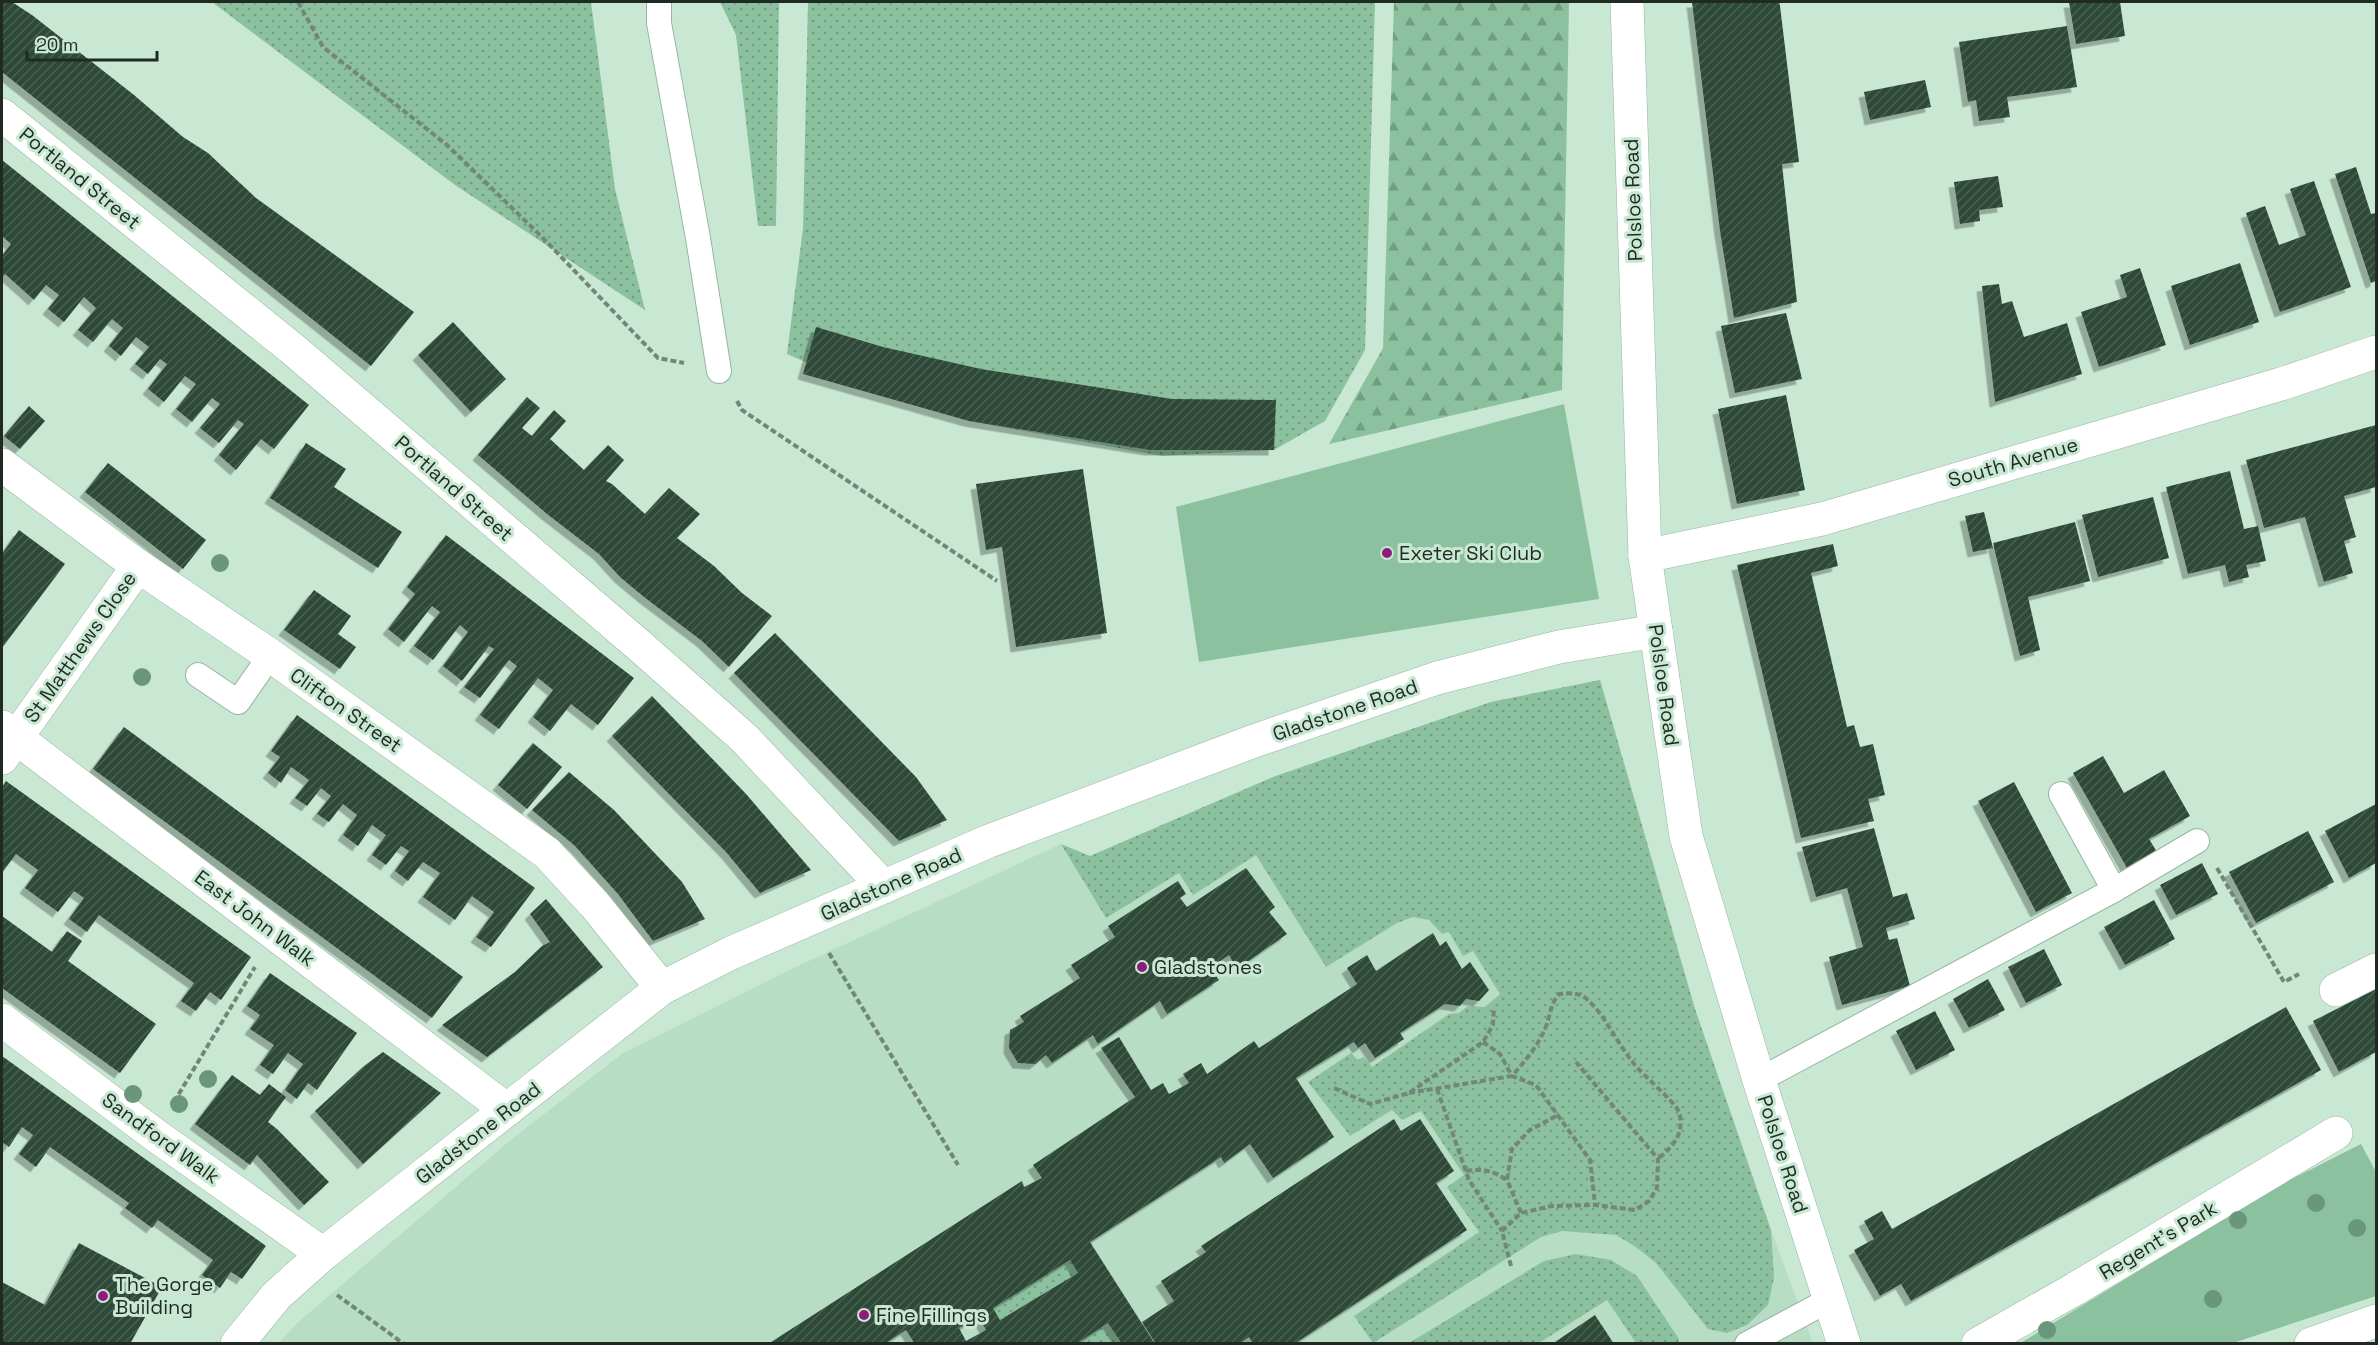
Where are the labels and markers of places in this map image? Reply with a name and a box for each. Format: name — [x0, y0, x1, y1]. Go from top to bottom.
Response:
place label: Exeter Ski Club — [1399, 540, 1542, 566]
marker: Exeter Ski Club — [1380, 546, 1394, 560]
place label: Gladstones — [1154, 954, 1262, 980]
marker: Gladstones — [1135, 960, 1149, 974]
place label: The Gorge Building — [115, 1271, 213, 1320]
marker: The Gorge Building — [96, 1289, 110, 1303]
place label: Fine Fillings — [876, 1302, 987, 1328]
marker: Fine Fillings — [857, 1308, 871, 1322]

